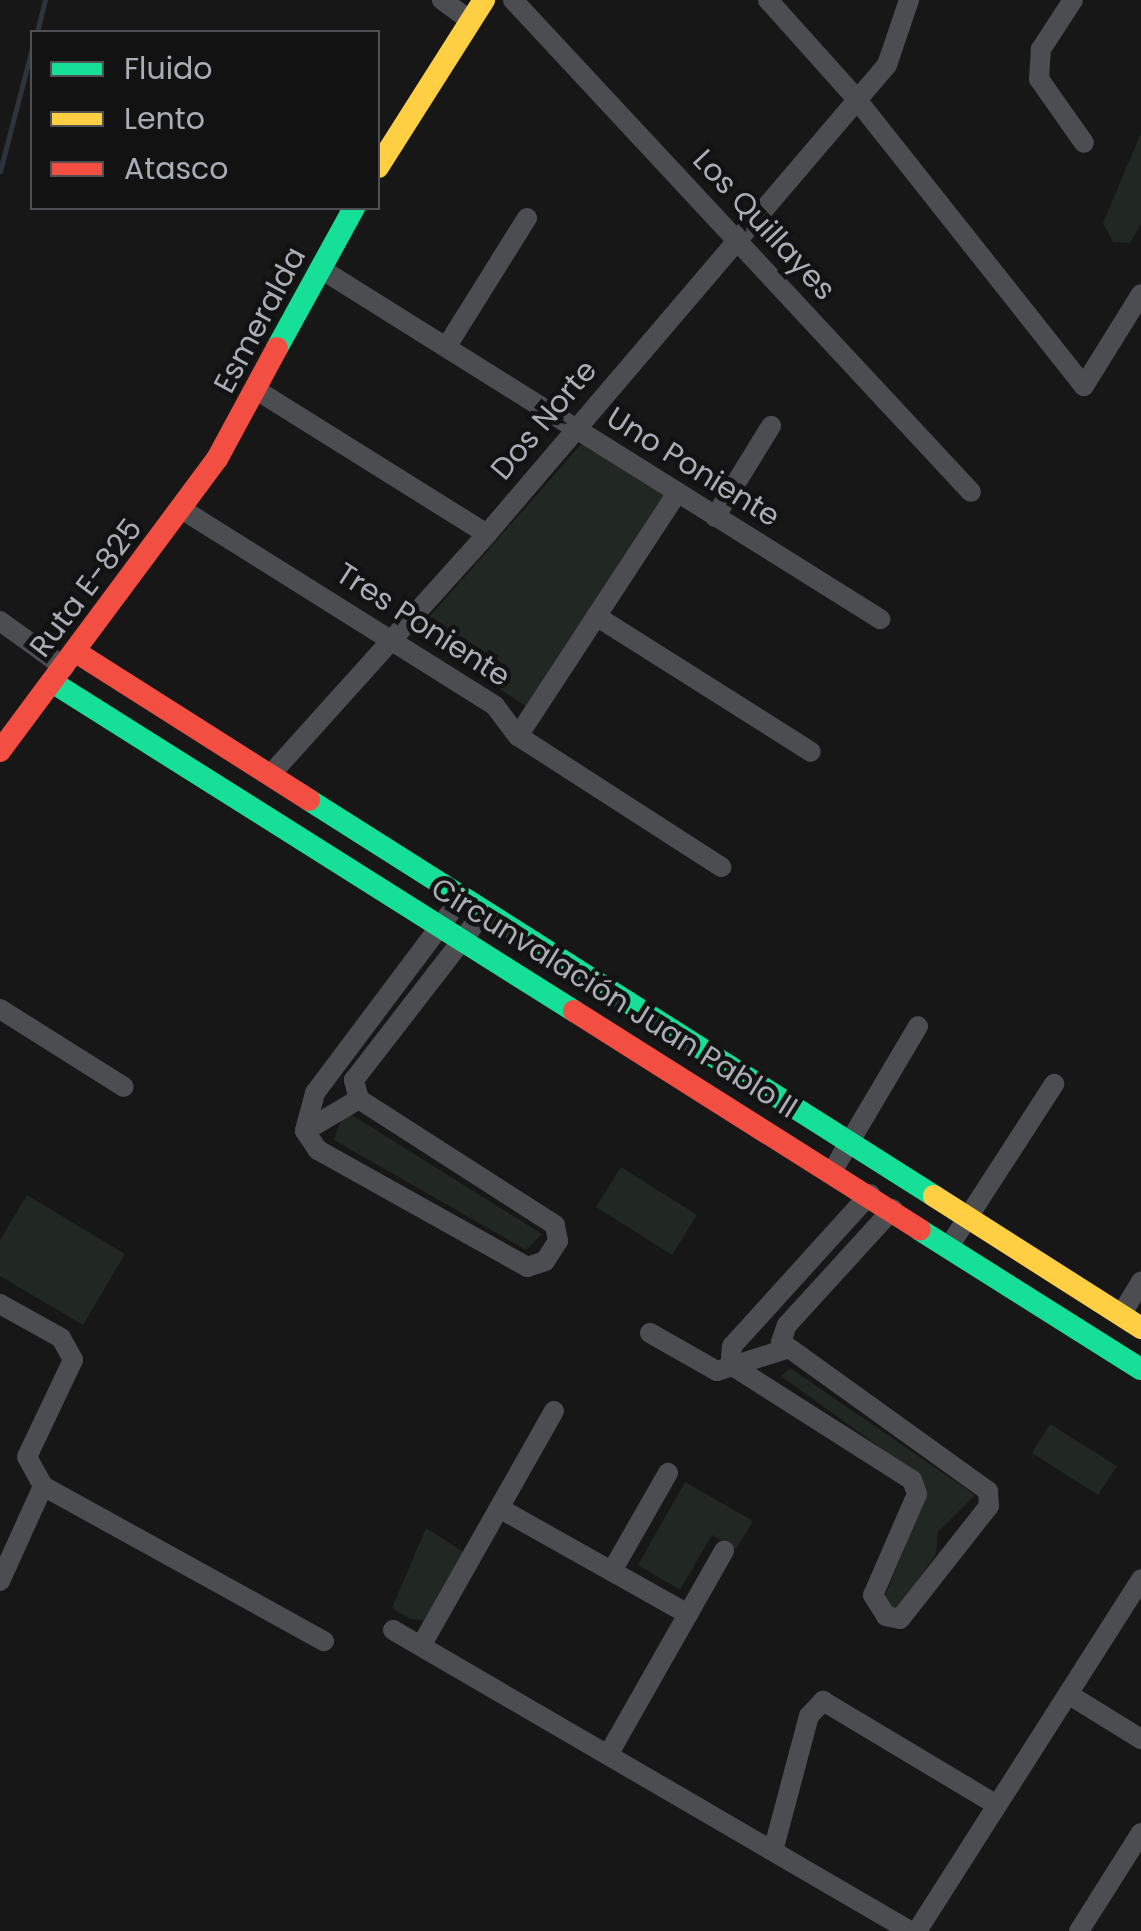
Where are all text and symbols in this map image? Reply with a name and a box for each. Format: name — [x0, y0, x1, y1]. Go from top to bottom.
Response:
legend — [30, 30, 380, 210]
text: Fluido — [124, 47, 213, 90]
text: Lento — [124, 97, 205, 140]
street label: Los Quillayes — [685, 142, 843, 308]
text: Atasco — [124, 147, 229, 190]
street label: Esmeralda — [207, 241, 313, 399]
street label: Dos Norte — [484, 353, 604, 487]
street label: Uno Poniente — [600, 400, 786, 534]
street label: Ruta E-825 — [22, 512, 150, 664]
street label: Tres Poniente — [329, 555, 517, 695]
street label: Circunvalación Juan Pablo II — [424, 870, 804, 1126]

